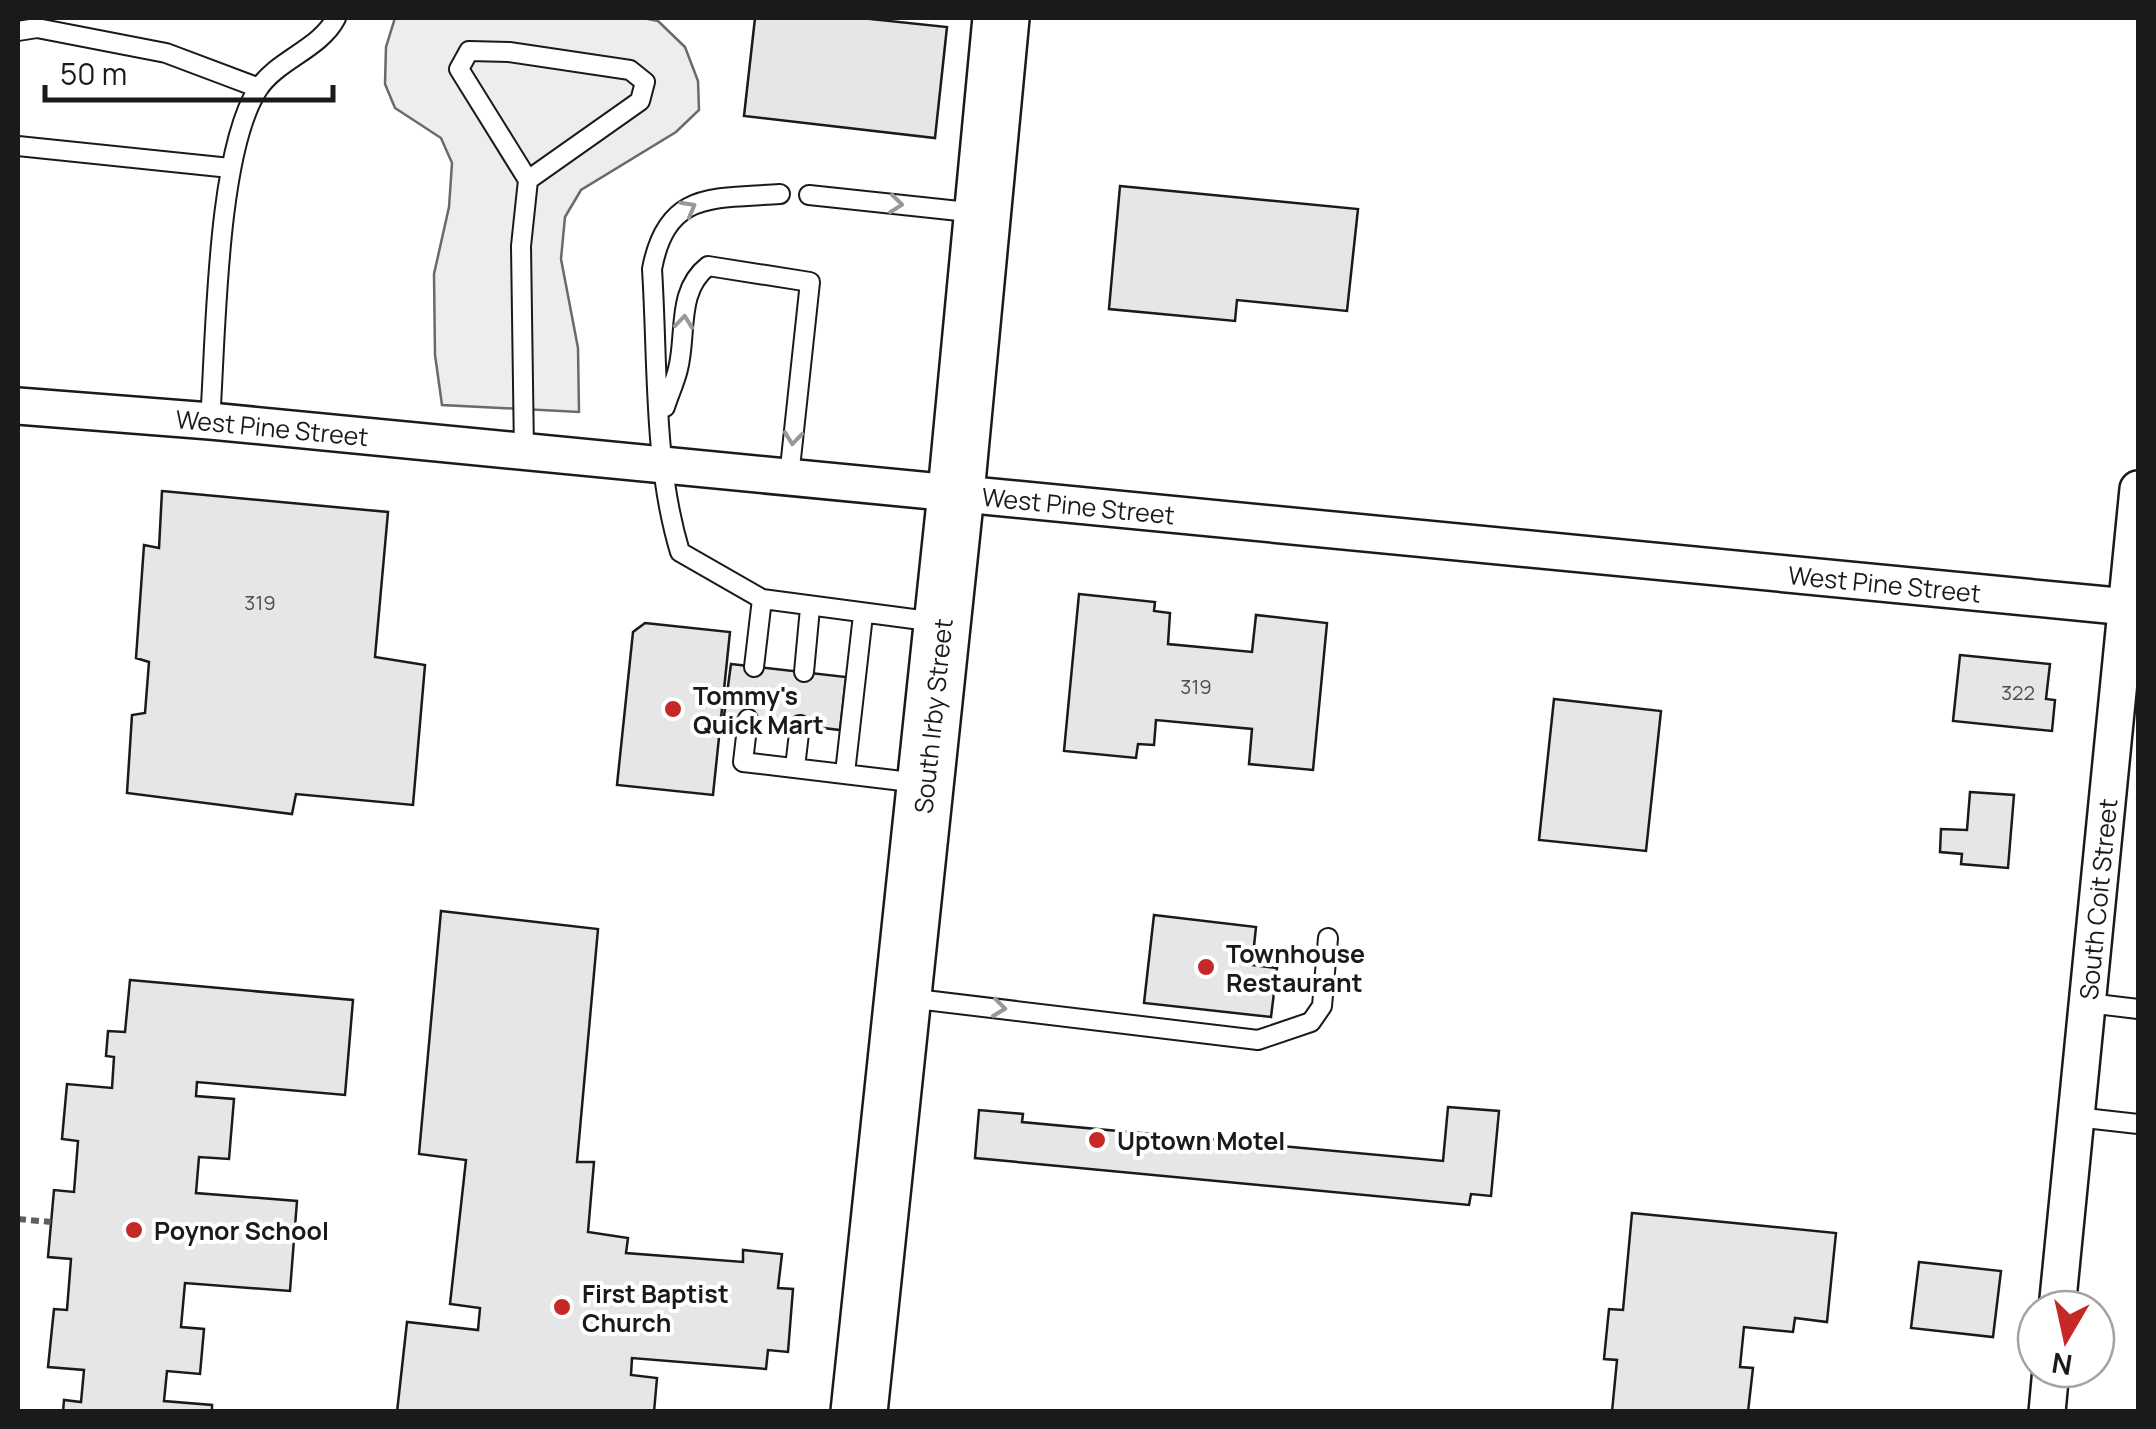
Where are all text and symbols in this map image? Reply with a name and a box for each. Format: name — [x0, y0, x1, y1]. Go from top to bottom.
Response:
scale bar — [45, 40, 332, 102]
text: 50 m — [60, 53, 127, 94]
one-way arrow — [888, 193, 904, 215]
one-way arrow — [678, 201, 697, 220]
one-way arrow — [673, 314, 694, 330]
street label: West Pine Street — [174, 401, 370, 454]
one-way arrow — [783, 431, 805, 447]
street label: West Pine Street — [980, 478, 1176, 532]
street label: West Pine Street — [1787, 557, 1983, 610]
house number: 319 — [244, 589, 276, 616]
street label: South Irby Street — [905, 617, 960, 815]
house number: 319 — [1180, 673, 1212, 700]
place label: Tommy's Quick Mart — [693, 678, 824, 742]
house number: 322 — [2001, 679, 2035, 706]
marker: Tommy's Quick Mart — [662, 698, 684, 720]
street label: South Coit Street — [2070, 797, 2125, 1001]
place label: Townhouse Restaurant — [1226, 936, 1365, 1000]
marker: Townhouse Restaurant — [1195, 956, 1217, 978]
one-way arrow — [992, 997, 1008, 1018]
place label: Uptown Motel — [1117, 1123, 1285, 1158]
marker: Uptown Motel — [1086, 1129, 1108, 1151]
place label: Poynor School — [154, 1213, 329, 1248]
marker: Poynor School — [123, 1219, 145, 1241]
place label: First Baptist Church — [582, 1276, 729, 1340]
north arrow — [2016, 1289, 2116, 1389]
marker: First Baptist Church — [551, 1296, 573, 1318]
text: N — [2049, 1344, 2075, 1385]

